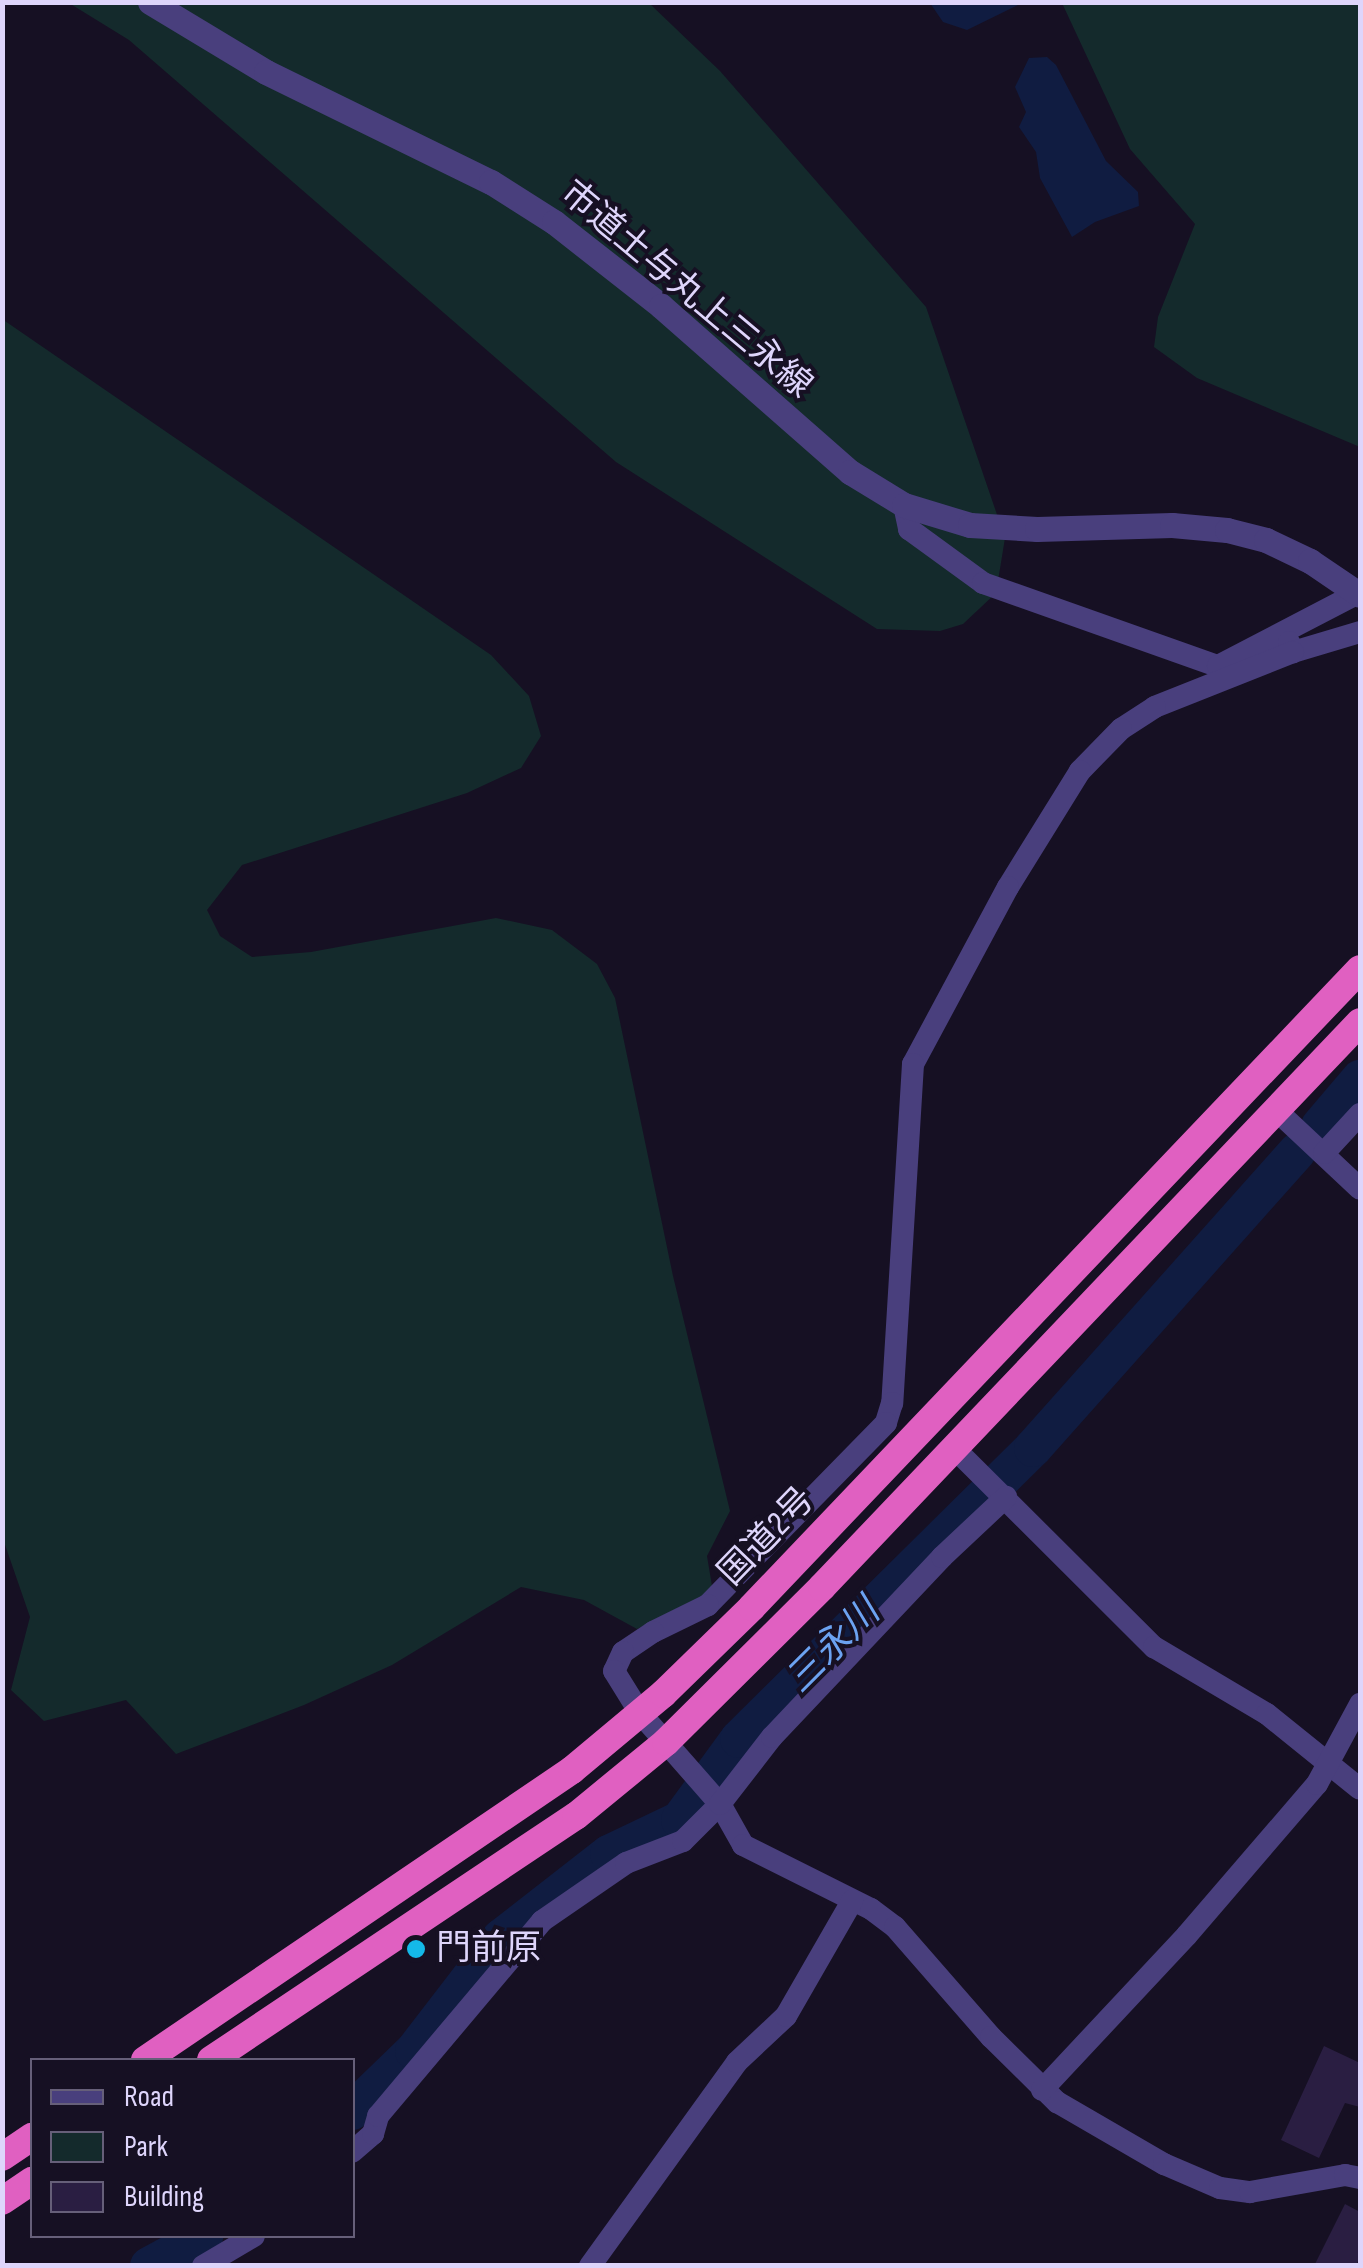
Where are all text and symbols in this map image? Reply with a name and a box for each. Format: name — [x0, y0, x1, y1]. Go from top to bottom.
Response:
street label: 市道土与丸上三永線 — [552, 173, 820, 407]
street label: 国道2号 — [710, 1479, 824, 1595]
water label: 三永川 — [777, 1590, 889, 1702]
place label: 門前原 — [436, 1928, 541, 1970]
marker: 門前原 — [405, 1938, 427, 1960]
legend — [30, 2058, 355, 2238]
text: Road — [124, 2079, 174, 2115]
text: Park — [124, 2129, 168, 2165]
text: Building — [124, 2179, 204, 2215]

